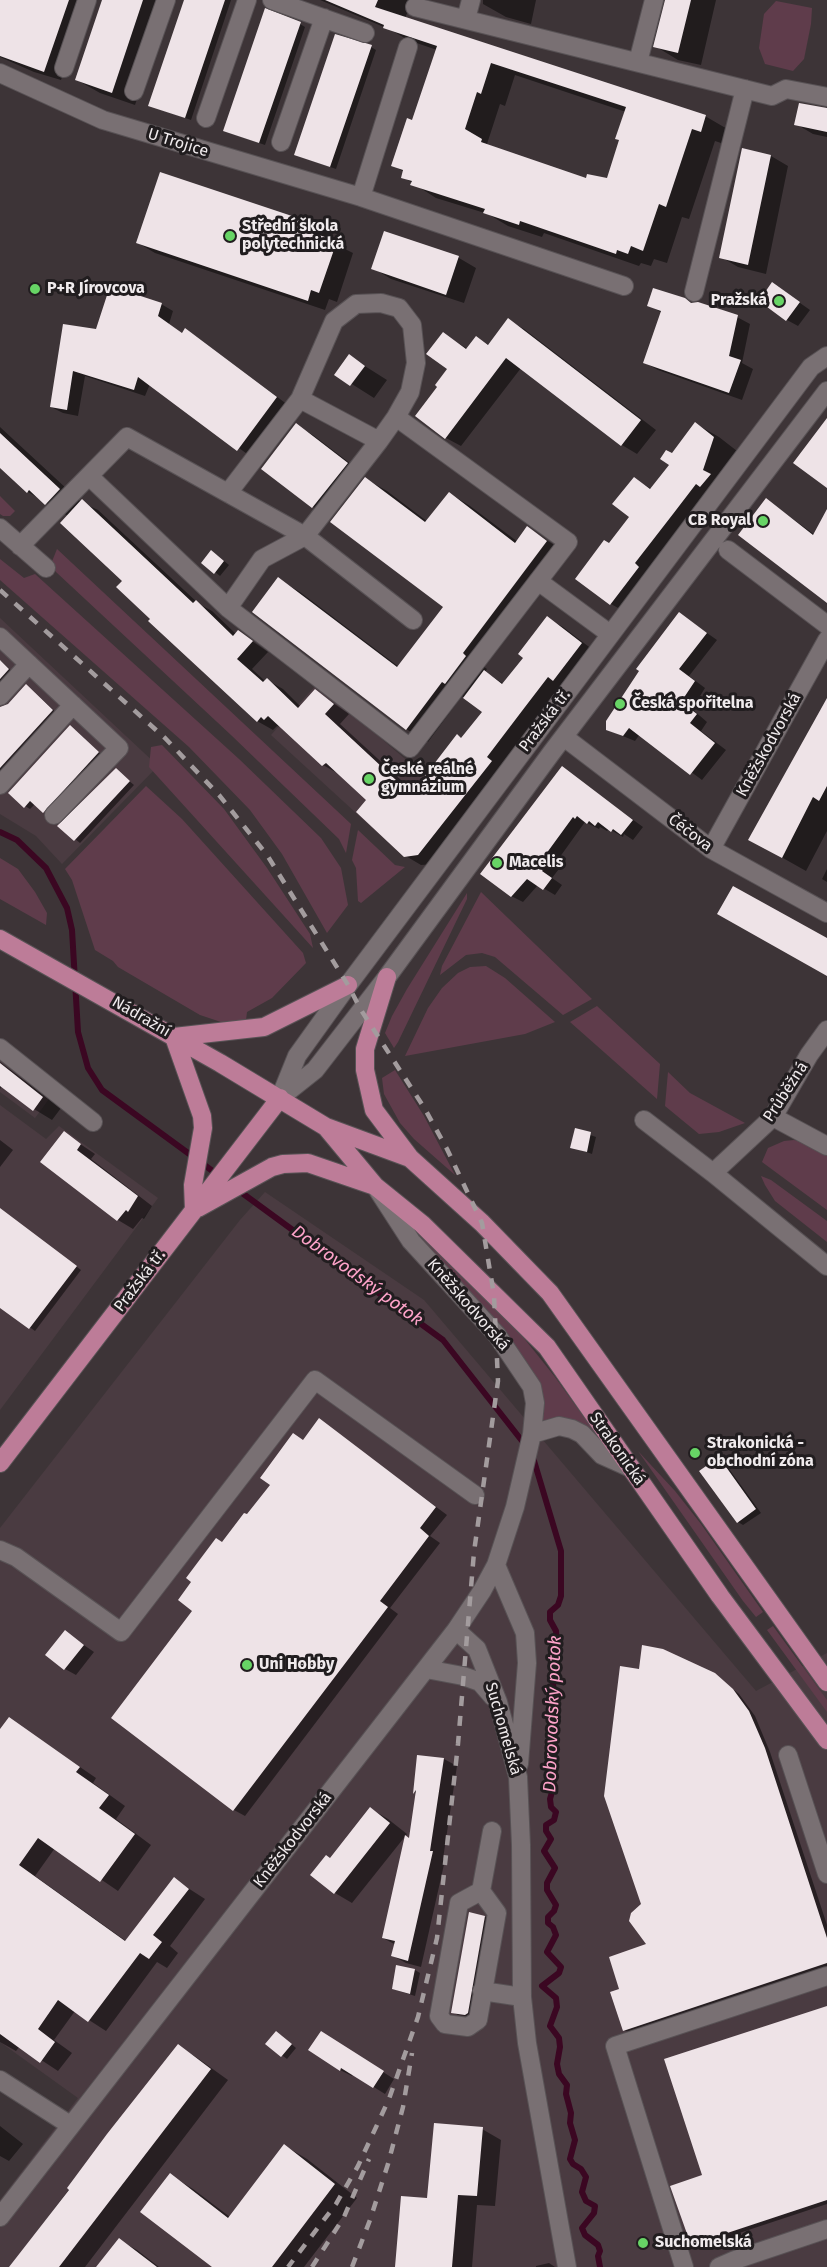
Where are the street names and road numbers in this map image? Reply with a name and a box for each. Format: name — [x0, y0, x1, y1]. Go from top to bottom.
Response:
street label: U Trojice — [145, 125, 211, 161]
street label: Pražská tř. — [515, 686, 575, 756]
street label: Kněžskodvorská — [733, 690, 805, 800]
street label: Čéčova — [664, 810, 716, 856]
street label: Nádražní — [108, 993, 174, 1041]
street label: Průběžná — [760, 1058, 812, 1126]
street label: Pražská tř. — [110, 1246, 170, 1316]
street label: Kněžskodvorská — [423, 1255, 513, 1355]
street label: Strakonická — [585, 1409, 649, 1489]
street label: Suchomelská — [481, 1680, 525, 1778]
street label: Kněžskodvorská — [250, 1788, 336, 1892]

